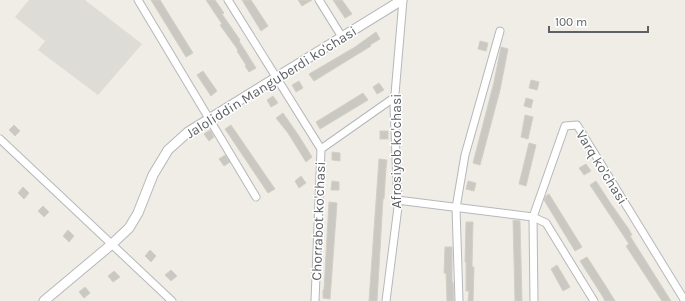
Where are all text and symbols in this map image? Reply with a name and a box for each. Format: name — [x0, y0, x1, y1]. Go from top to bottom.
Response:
scale bar — [549, 8, 648, 34]
text: 100 m — [555, 15, 587, 29]
street label: Jaloliddin Manguberdi ko'chasi — [183, 23, 360, 142]
street label: Afrosiyob ko'chasi — [388, 93, 405, 209]
street label: Varq ko'chasi — [572, 127, 631, 207]
street label: Chorrabot ko'chasi — [308, 161, 329, 281]

